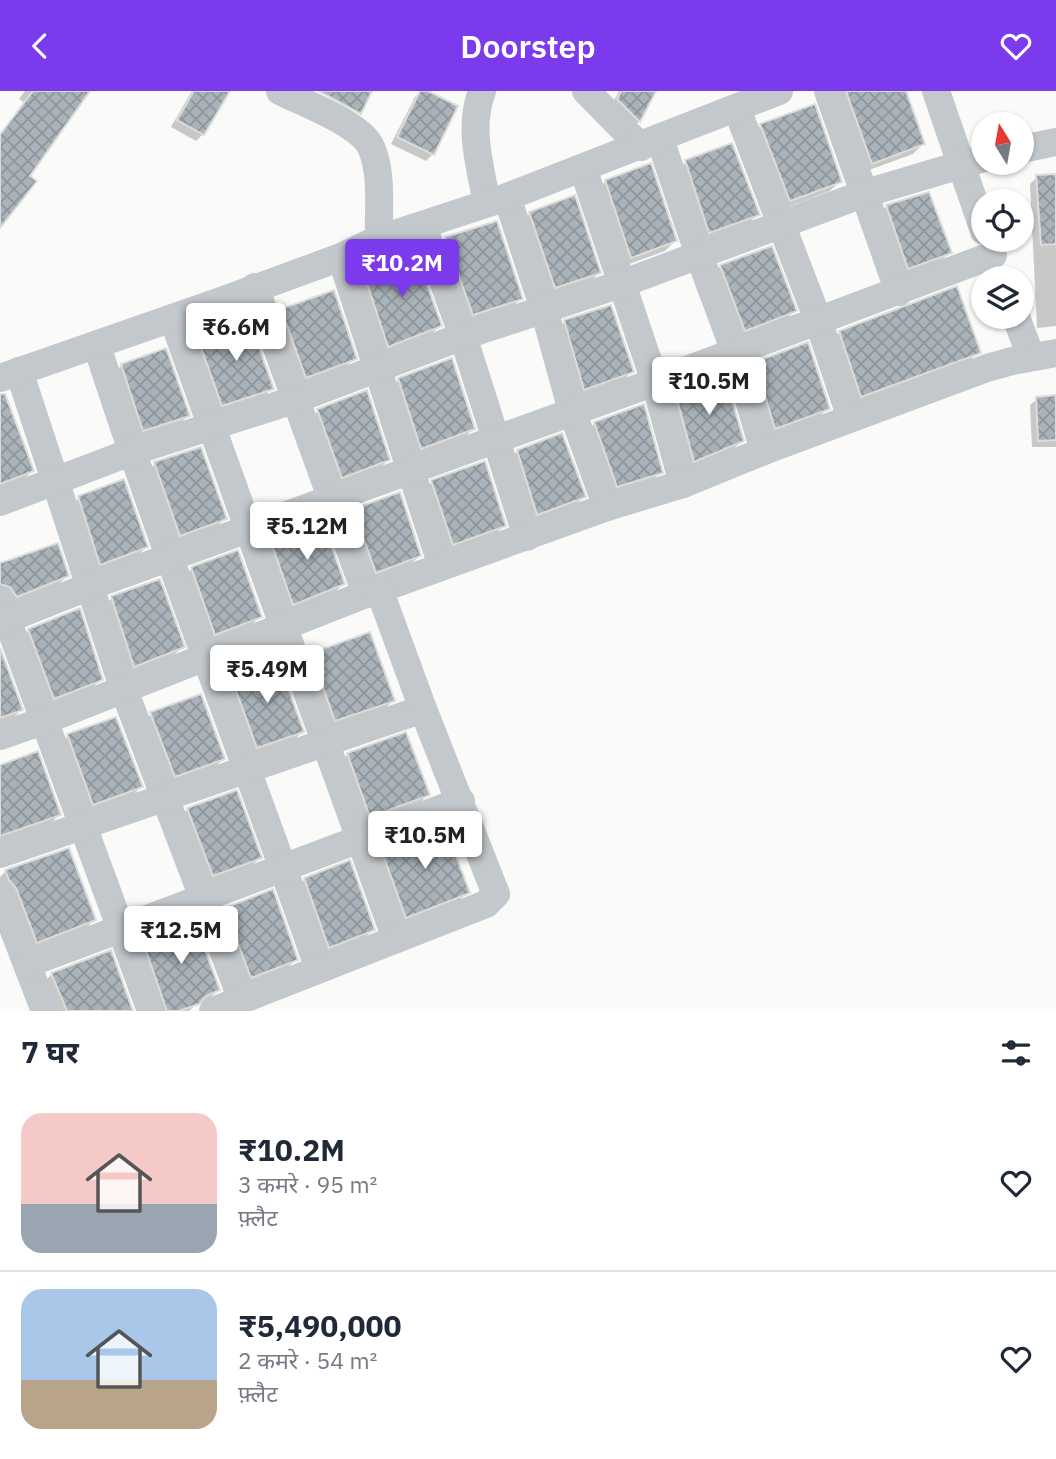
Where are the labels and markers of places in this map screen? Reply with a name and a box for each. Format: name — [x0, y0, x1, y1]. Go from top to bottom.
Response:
pin: ₹10.2M — [345, 239, 459, 299]
pin: ₹6.6M — [187, 303, 285, 363]
pin: ₹10.5M — [652, 357, 766, 417]
pin: ₹5.12M — [250, 503, 364, 562]
pin: ₹5.49M — [210, 645, 324, 705]
pin: ₹10.5M — [368, 811, 482, 871]
pin: ₹12.5M — [124, 907, 238, 966]

